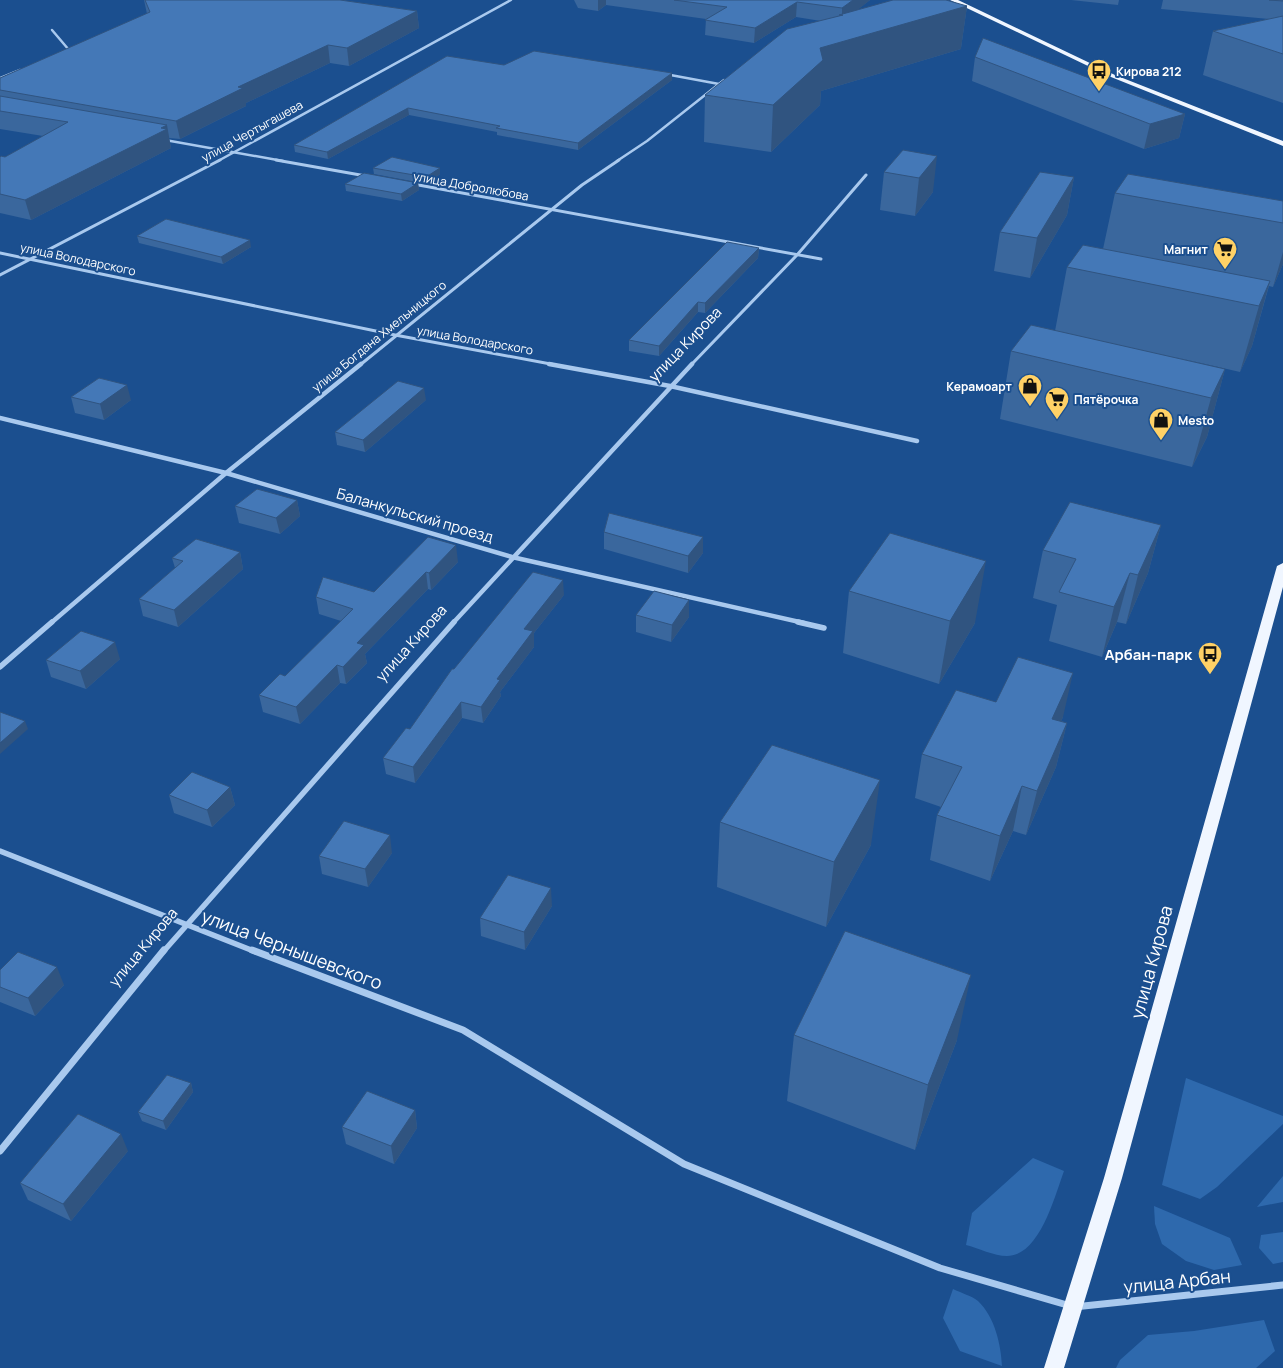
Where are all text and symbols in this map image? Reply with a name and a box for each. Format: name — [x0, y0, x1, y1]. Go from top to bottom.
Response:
bus stop icon: Кирова 212 — [1086, 58, 1112, 92]
place label: Кирова 212 — [1116, 63, 1181, 80]
street label: улица Чертыгашева — [198, 96, 306, 166]
street label: улица Добролюбова — [412, 167, 530, 205]
supermarket icon: Магнит — [1212, 236, 1238, 270]
street label: улица Володарского — [19, 238, 137, 280]
place label: Магнит — [1164, 241, 1209, 258]
street label: улица Богдана Хмельницкого — [308, 276, 450, 396]
street label: улица Кирова — [644, 302, 726, 386]
street label: улица Володарского — [415, 321, 535, 359]
shop icon: Керамоарт — [1017, 373, 1043, 407]
place label: Керамоарт — [946, 378, 1013, 395]
supermarket icon: Пятёрочка — [1044, 386, 1070, 420]
place label: Пятёрочка — [1074, 391, 1138, 408]
shop icon: Mesto — [1148, 407, 1174, 441]
place label: Mesto — [1178, 412, 1214, 429]
street label: Баланкульский проезд — [334, 483, 496, 547]
street label: улица Кирова — [371, 600, 451, 686]
bus stop icon: Арбан-парк — [1197, 641, 1223, 675]
place label: Арбан-парк — [1104, 644, 1193, 665]
street label: улица Кирова — [104, 903, 182, 991]
street label: улица Чернышевского — [198, 903, 386, 995]
street label: улица Кирова — [1124, 903, 1178, 1021]
street label: улица Арбан — [1122, 1263, 1232, 1299]

